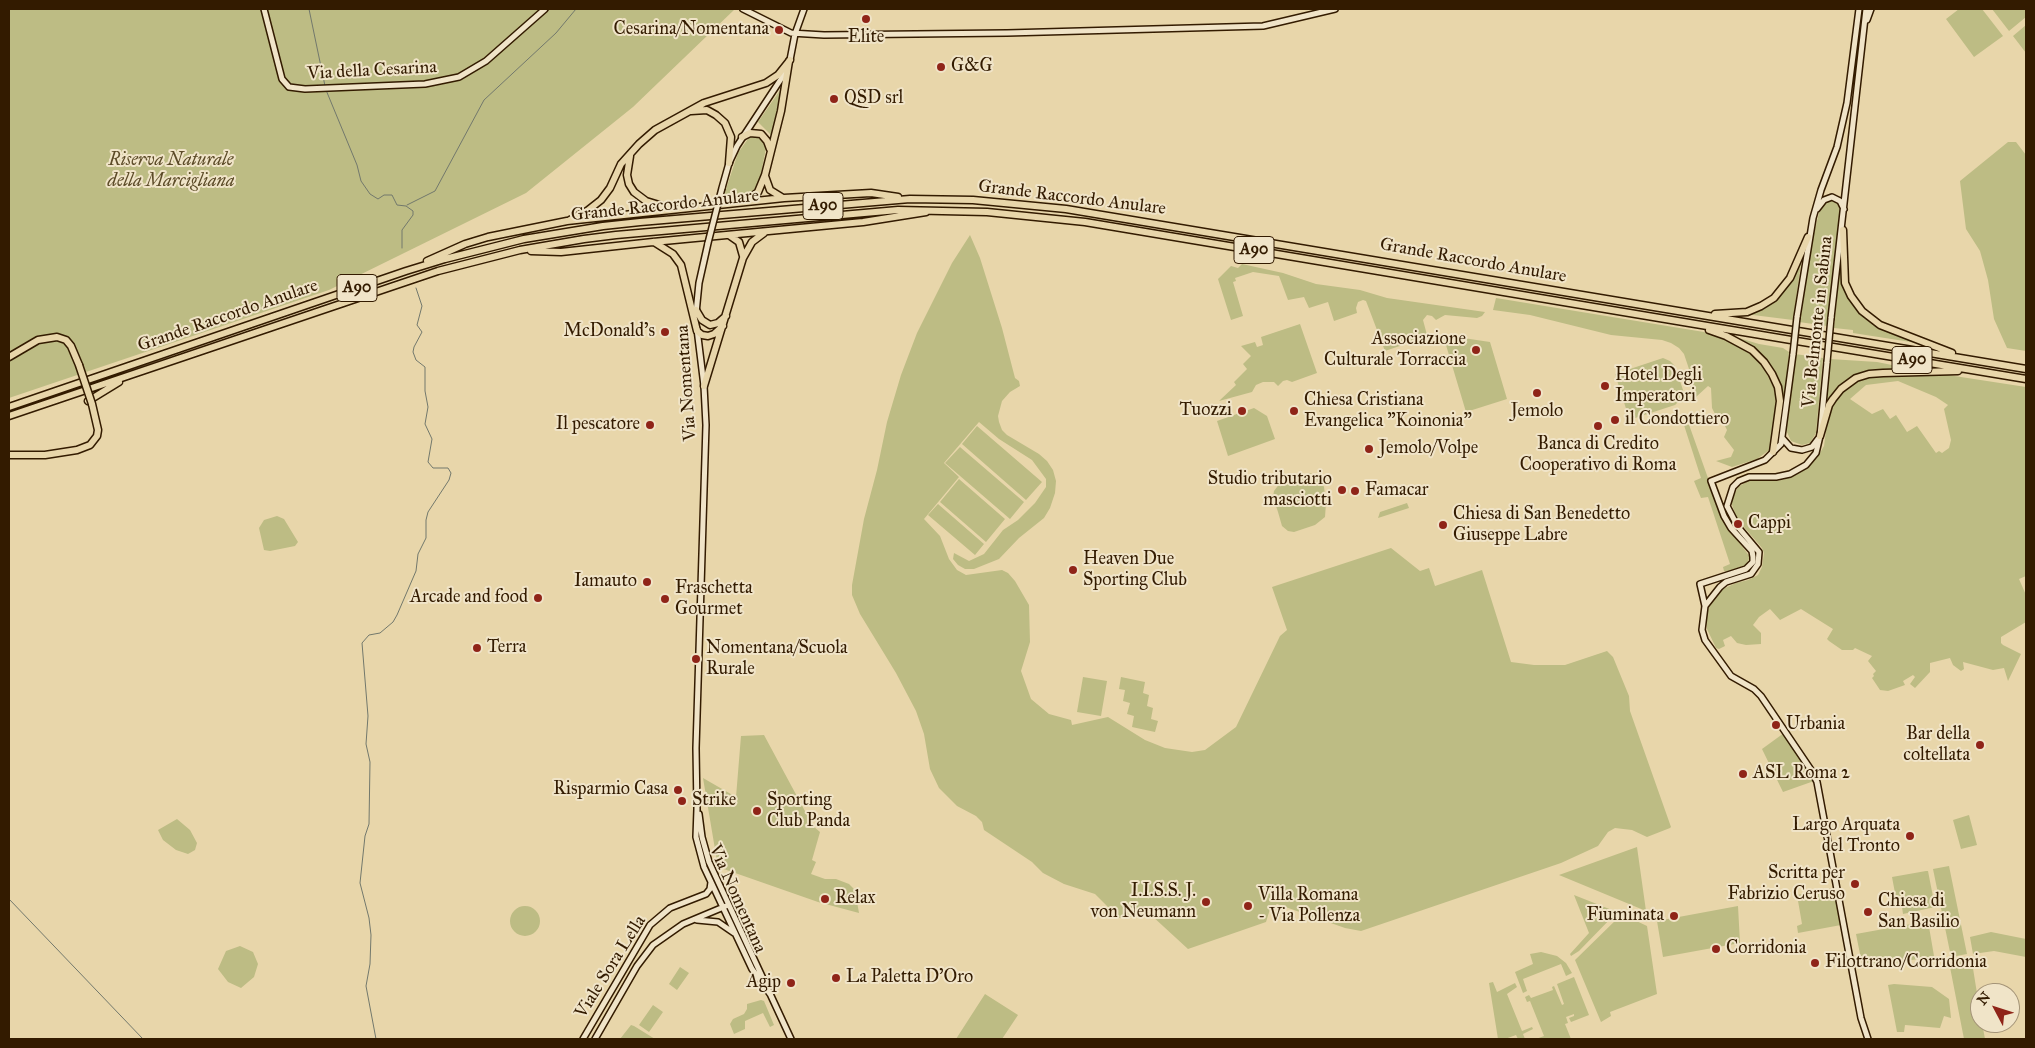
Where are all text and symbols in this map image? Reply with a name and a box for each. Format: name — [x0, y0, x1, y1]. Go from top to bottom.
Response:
marker: Elite — [860, 13, 872, 25]
place label: Cesarina/Nomentana — [614, 19, 769, 41]
marker: Cesarina/Nomentana — [773, 24, 785, 36]
place label: Elite — [848, 27, 884, 49]
place label: G&G — [951, 56, 993, 78]
street label: Via della Cesarina — [307, 57, 437, 85]
marker: G&G — [935, 61, 947, 73]
place label: QSD srl — [844, 88, 903, 110]
marker: QSD srl — [828, 93, 840, 105]
park label: Riserva Naturale della Marcigliana — [108, 150, 234, 192]
street label: Grande Raccordo Anulare — [977, 176, 1167, 220]
street label: Grande Raccordo Anulare — [570, 185, 760, 227]
road number: A90 — [803, 192, 843, 220]
street label: Grande Raccordo Anulare — [1378, 234, 1568, 288]
street label: Via Belmonte in Sabina — [1798, 235, 1838, 409]
road number: A90 — [1234, 236, 1274, 264]
road number: A90 — [337, 274, 377, 302]
street label: Grande Raccordo Anulare — [135, 275, 321, 357]
place label: McDonald's — [564, 321, 655, 343]
street label: Via Nomentana — [672, 324, 702, 442]
marker: McDonald's — [659, 326, 671, 338]
place label: Associazione Culturale Torraccia — [1324, 329, 1466, 372]
marker: Associazione Culturale Torraccia — [1470, 344, 1482, 356]
road number: A90 — [1892, 346, 1932, 374]
place label: Hotel Degli Imperatori — [1615, 365, 1702, 408]
marker: Hotel Degli Imperatori — [1599, 380, 1611, 392]
marker: Jemolo — [1531, 387, 1543, 399]
place label: Chiesa Cristiana Evangelica "Koinonia" — [1304, 390, 1472, 432]
place label: Tuozzi — [1180, 400, 1232, 422]
place label: Jemolo — [1511, 401, 1563, 423]
marker: Tuozzi — [1236, 405, 1248, 417]
marker: Chiesa Cristiana Evangelica "Koinonia" — [1288, 405, 1300, 417]
place label: il Condottiero — [1625, 409, 1729, 431]
place label: Il pescatore — [556, 414, 640, 436]
marker: il Condottiero — [1609, 414, 1621, 426]
marker: Il pescatore — [644, 419, 656, 431]
marker: Banca di Credito Cooperativo di Roma — [1592, 420, 1604, 432]
place label: Banca di Credito Cooperativo di Roma — [1520, 434, 1676, 476]
place label: Jemolo/Volpe — [1379, 438, 1478, 460]
marker: Jemolo/Volpe — [1363, 443, 1375, 455]
place label: Studio tributario masciotti — [1208, 469, 1332, 512]
place label: Famacar — [1365, 480, 1429, 502]
marker: Studio tributario masciotti — [1336, 484, 1348, 496]
marker: Famacar — [1349, 485, 1361, 497]
place label: Chiesa di San Benedetto Giuseppe Labre — [1453, 504, 1630, 546]
place label: Cappi — [1748, 513, 1791, 535]
marker: Cappi — [1732, 518, 1744, 530]
marker: Chiesa di San Benedetto Giuseppe Labre — [1437, 519, 1449, 531]
place label: Heaven Due Sporting Club — [1083, 549, 1187, 592]
marker: Heaven Due Sporting Club — [1067, 564, 1079, 576]
place label: Iamauto — [574, 571, 637, 593]
marker: Iamauto — [641, 576, 653, 588]
place label: Fraschetta Gourmet — [675, 578, 753, 620]
place label: Arcade and food — [410, 587, 528, 609]
marker: Arcade and food — [532, 592, 544, 604]
marker: Fraschetta Gourmet — [659, 593, 671, 605]
place label: Terra — [487, 637, 526, 659]
place label: Nomentana/Scuola Rurale — [706, 638, 848, 681]
marker: Terra — [471, 642, 483, 654]
marker: Nomentana/Scuola Rurale — [690, 653, 702, 665]
place label: Urbania — [1786, 714, 1845, 736]
marker: Urbania — [1770, 719, 1782, 731]
place label: Bar della coltellata — [1903, 724, 1970, 766]
marker: Bar della coltellata — [1974, 739, 1986, 751]
place label: ASL Roma 2 — [1753, 763, 1850, 785]
marker: ASL Roma 2 — [1737, 768, 1749, 780]
place label: Risparmio Casa — [553, 779, 668, 801]
marker: Risparmio Casa — [672, 784, 684, 796]
place label: Strike — [692, 790, 736, 812]
place label: Sporting Club Panda — [767, 790, 850, 832]
marker: Strike — [676, 795, 688, 807]
marker: Sporting Club Panda — [751, 805, 763, 817]
place label: Largo Arquata del Tronto — [1792, 815, 1900, 858]
marker: Largo Arquata del Tronto — [1904, 830, 1916, 842]
street label: Via Nomentana — [703, 841, 771, 957]
place label: Scritta per Fabrizio Ceruso — [1727, 863, 1845, 906]
marker: Scritta per Fabrizio Ceruso — [1849, 878, 1861, 890]
place label: I.I.S.S. J. von Neumann — [1090, 881, 1196, 924]
place label: Villa Romana - Via Pollenza — [1258, 885, 1360, 928]
place label: Relax — [835, 888, 876, 910]
place label: Chiesa di San Basilio — [1878, 891, 1960, 934]
marker: Relax — [819, 893, 831, 905]
marker: I.I.S.S. J. von Neumann — [1200, 896, 1212, 908]
marker: Villa Romana - Via Pollenza — [1242, 900, 1254, 912]
place label: Fiuminata — [1586, 905, 1664, 927]
marker: Chiesa di San Basilio — [1862, 906, 1874, 918]
marker: Fiuminata — [1668, 910, 1680, 922]
street label: Viale Sora Lella — [571, 912, 651, 1022]
place label: Corridonia — [1726, 938, 1806, 960]
marker: Corridonia — [1710, 943, 1722, 955]
place label: Filottrano/Corridonia — [1825, 952, 1987, 974]
marker: Filottrano/Corridonia — [1809, 957, 1821, 969]
place label: La Paletta D'Oro — [846, 967, 973, 989]
place label: Agip — [747, 972, 781, 994]
marker: La Paletta D'Oro — [830, 972, 842, 984]
marker: Agip — [785, 977, 797, 989]
north arrow — [1970, 983, 2020, 1033]
text: N — [1974, 989, 1994, 1009]

